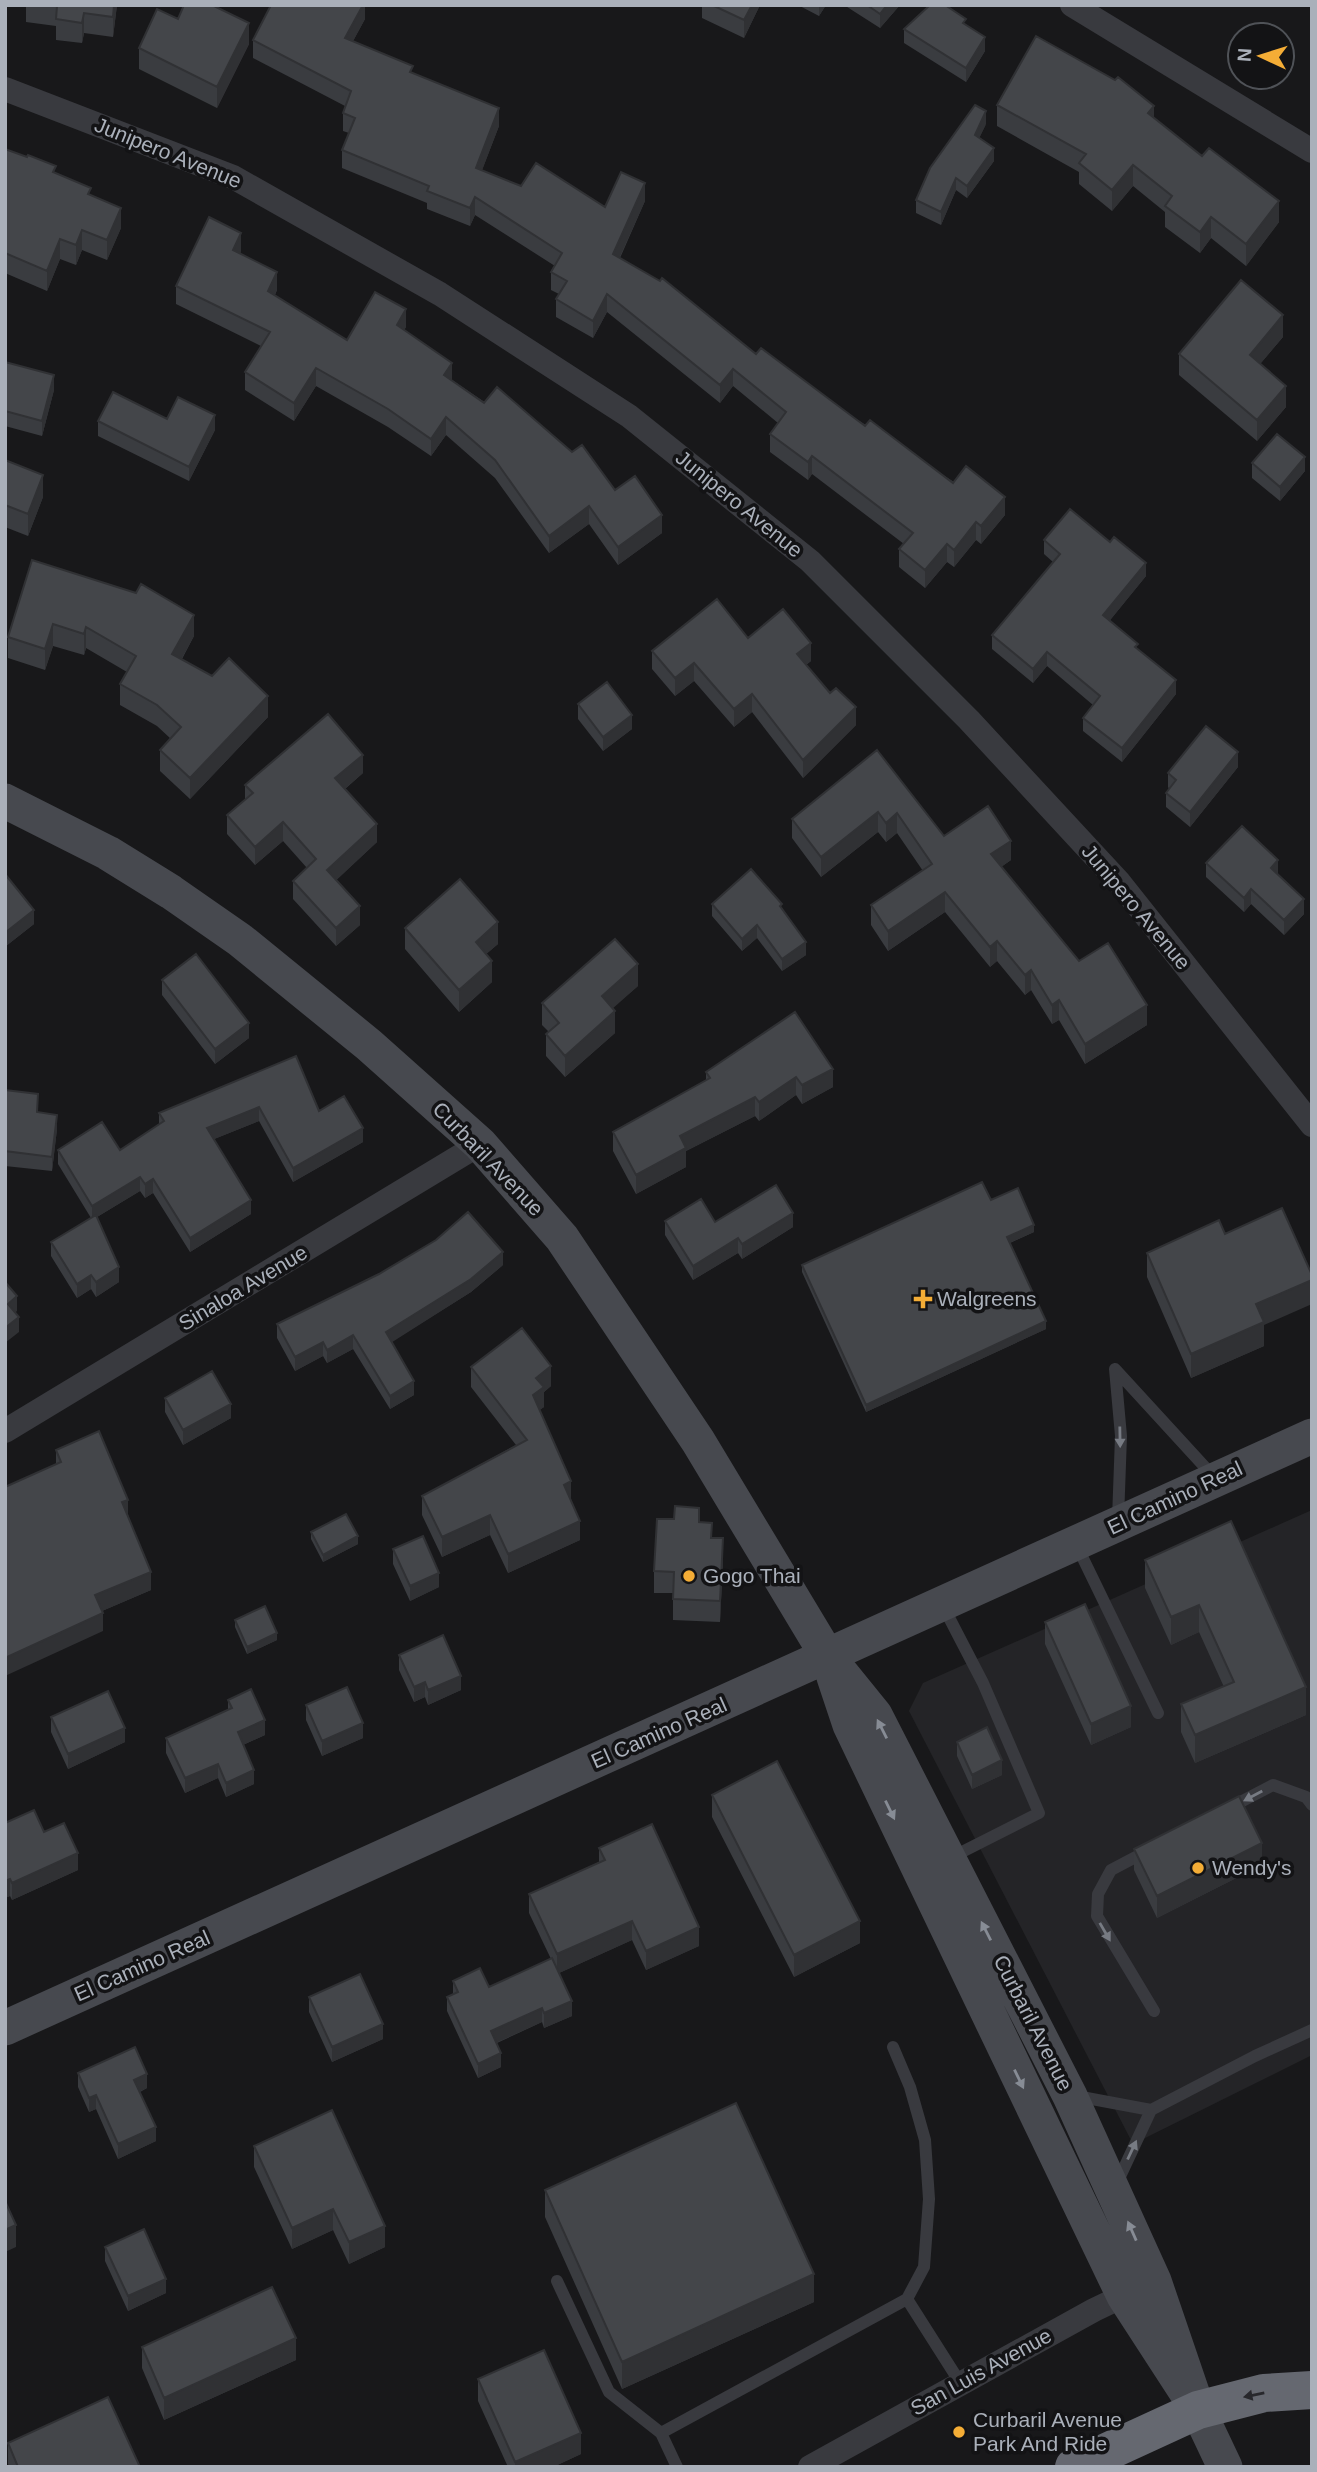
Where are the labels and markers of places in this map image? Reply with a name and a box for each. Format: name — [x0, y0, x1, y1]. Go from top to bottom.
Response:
place label: Walgreens — [937, 1287, 1037, 1310]
marker: Walgreens — [915, 1291, 931, 1307]
place label: Gogo Thai — [703, 1564, 801, 1587]
marker: Gogo Thai — [681, 1568, 697, 1584]
place label: Wendy's — [1212, 1856, 1292, 1879]
marker: Wendy's — [1190, 1860, 1206, 1876]
place label: Curbaril Avenue Park And Ride — [973, 2408, 1122, 2455]
marker: Curbaril Avenue Park And Ride — [951, 2424, 967, 2440]

